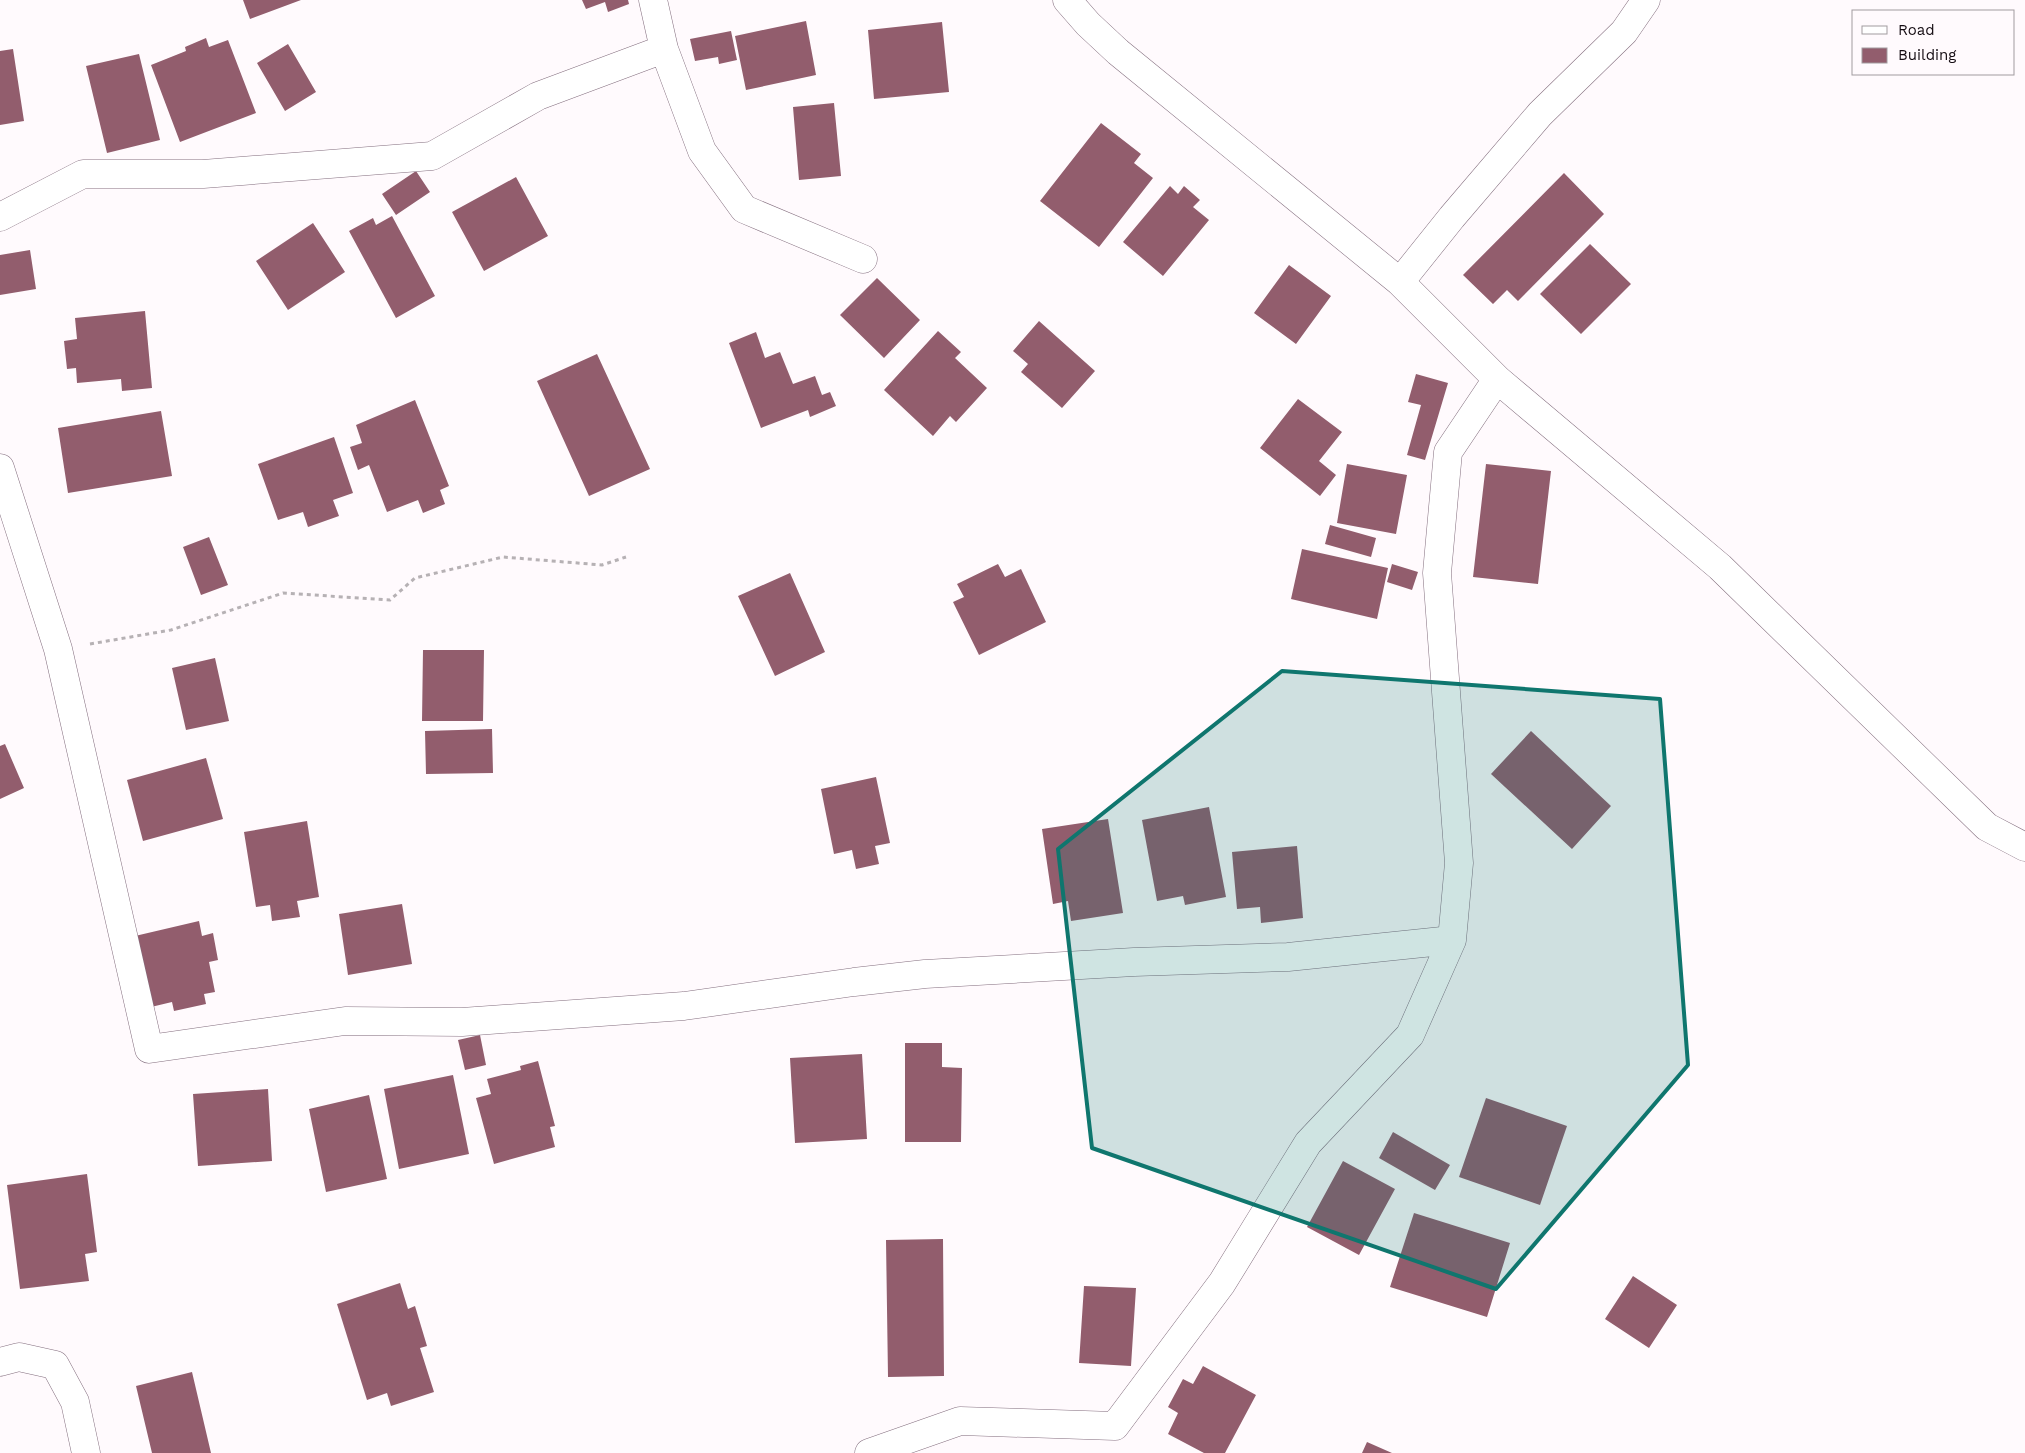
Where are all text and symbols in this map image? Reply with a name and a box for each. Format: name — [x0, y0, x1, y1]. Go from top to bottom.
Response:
legend — [1852, 10, 2015, 75]
text: Road — [1898, 21, 1935, 39]
text: Building — [1898, 46, 1956, 64]

